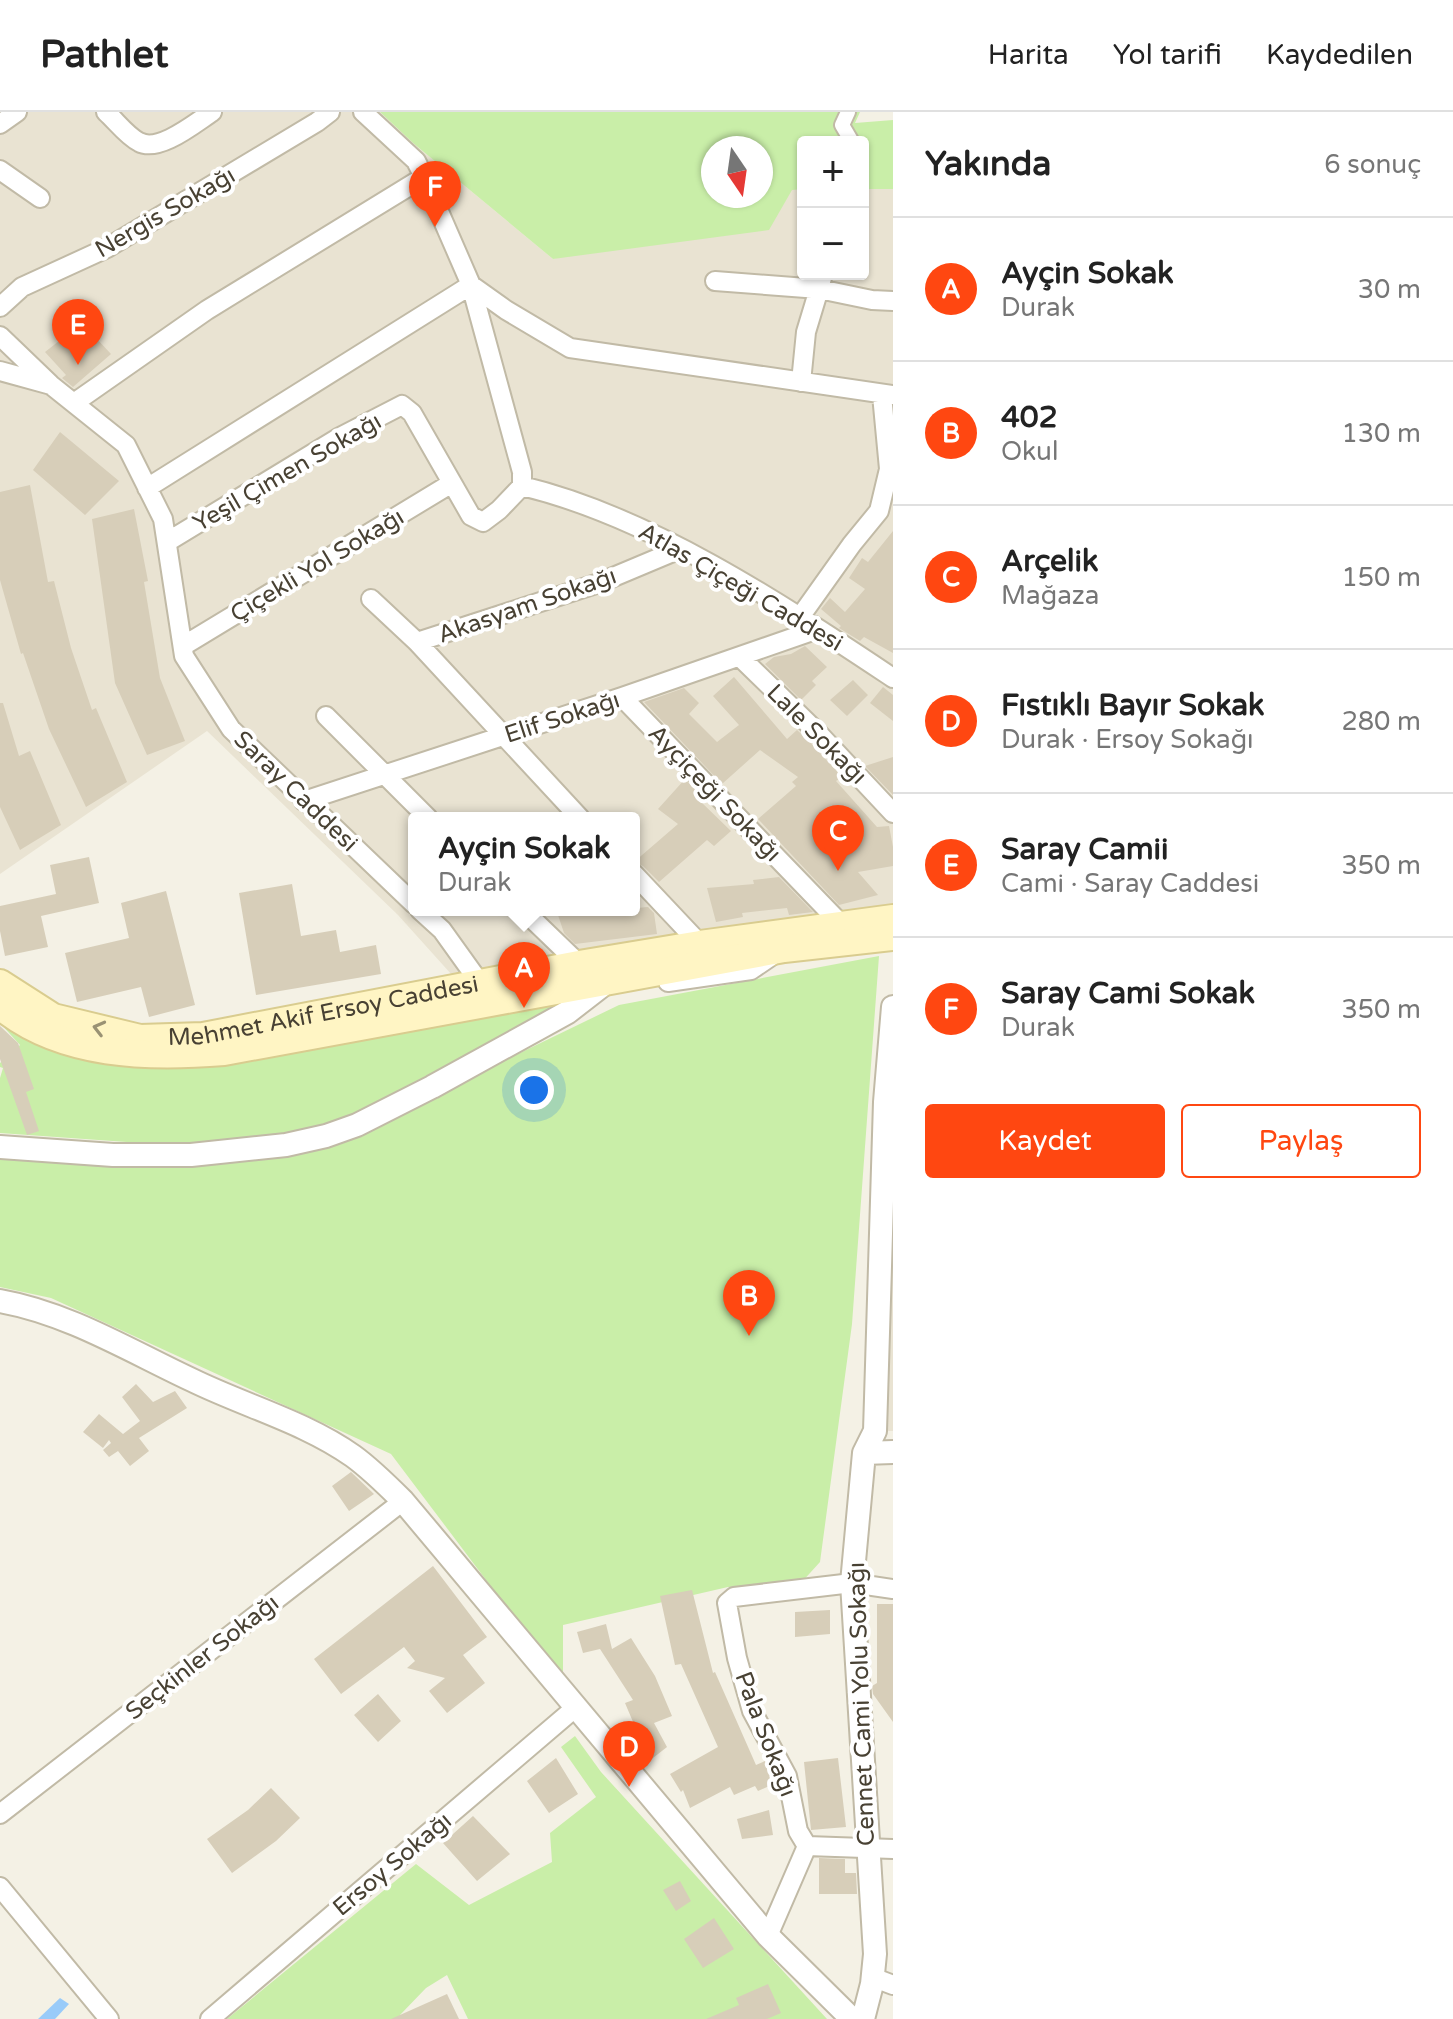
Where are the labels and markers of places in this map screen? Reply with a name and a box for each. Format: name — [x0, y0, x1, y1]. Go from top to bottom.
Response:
pin: F — [409, 161, 461, 227]
pin: E — [52, 299, 104, 365]
pin: C — [812, 805, 864, 871]
pin: A — [498, 942, 550, 1008]
pin: B — [723, 1270, 775, 1336]
pin: D — [603, 1721, 655, 1787]

